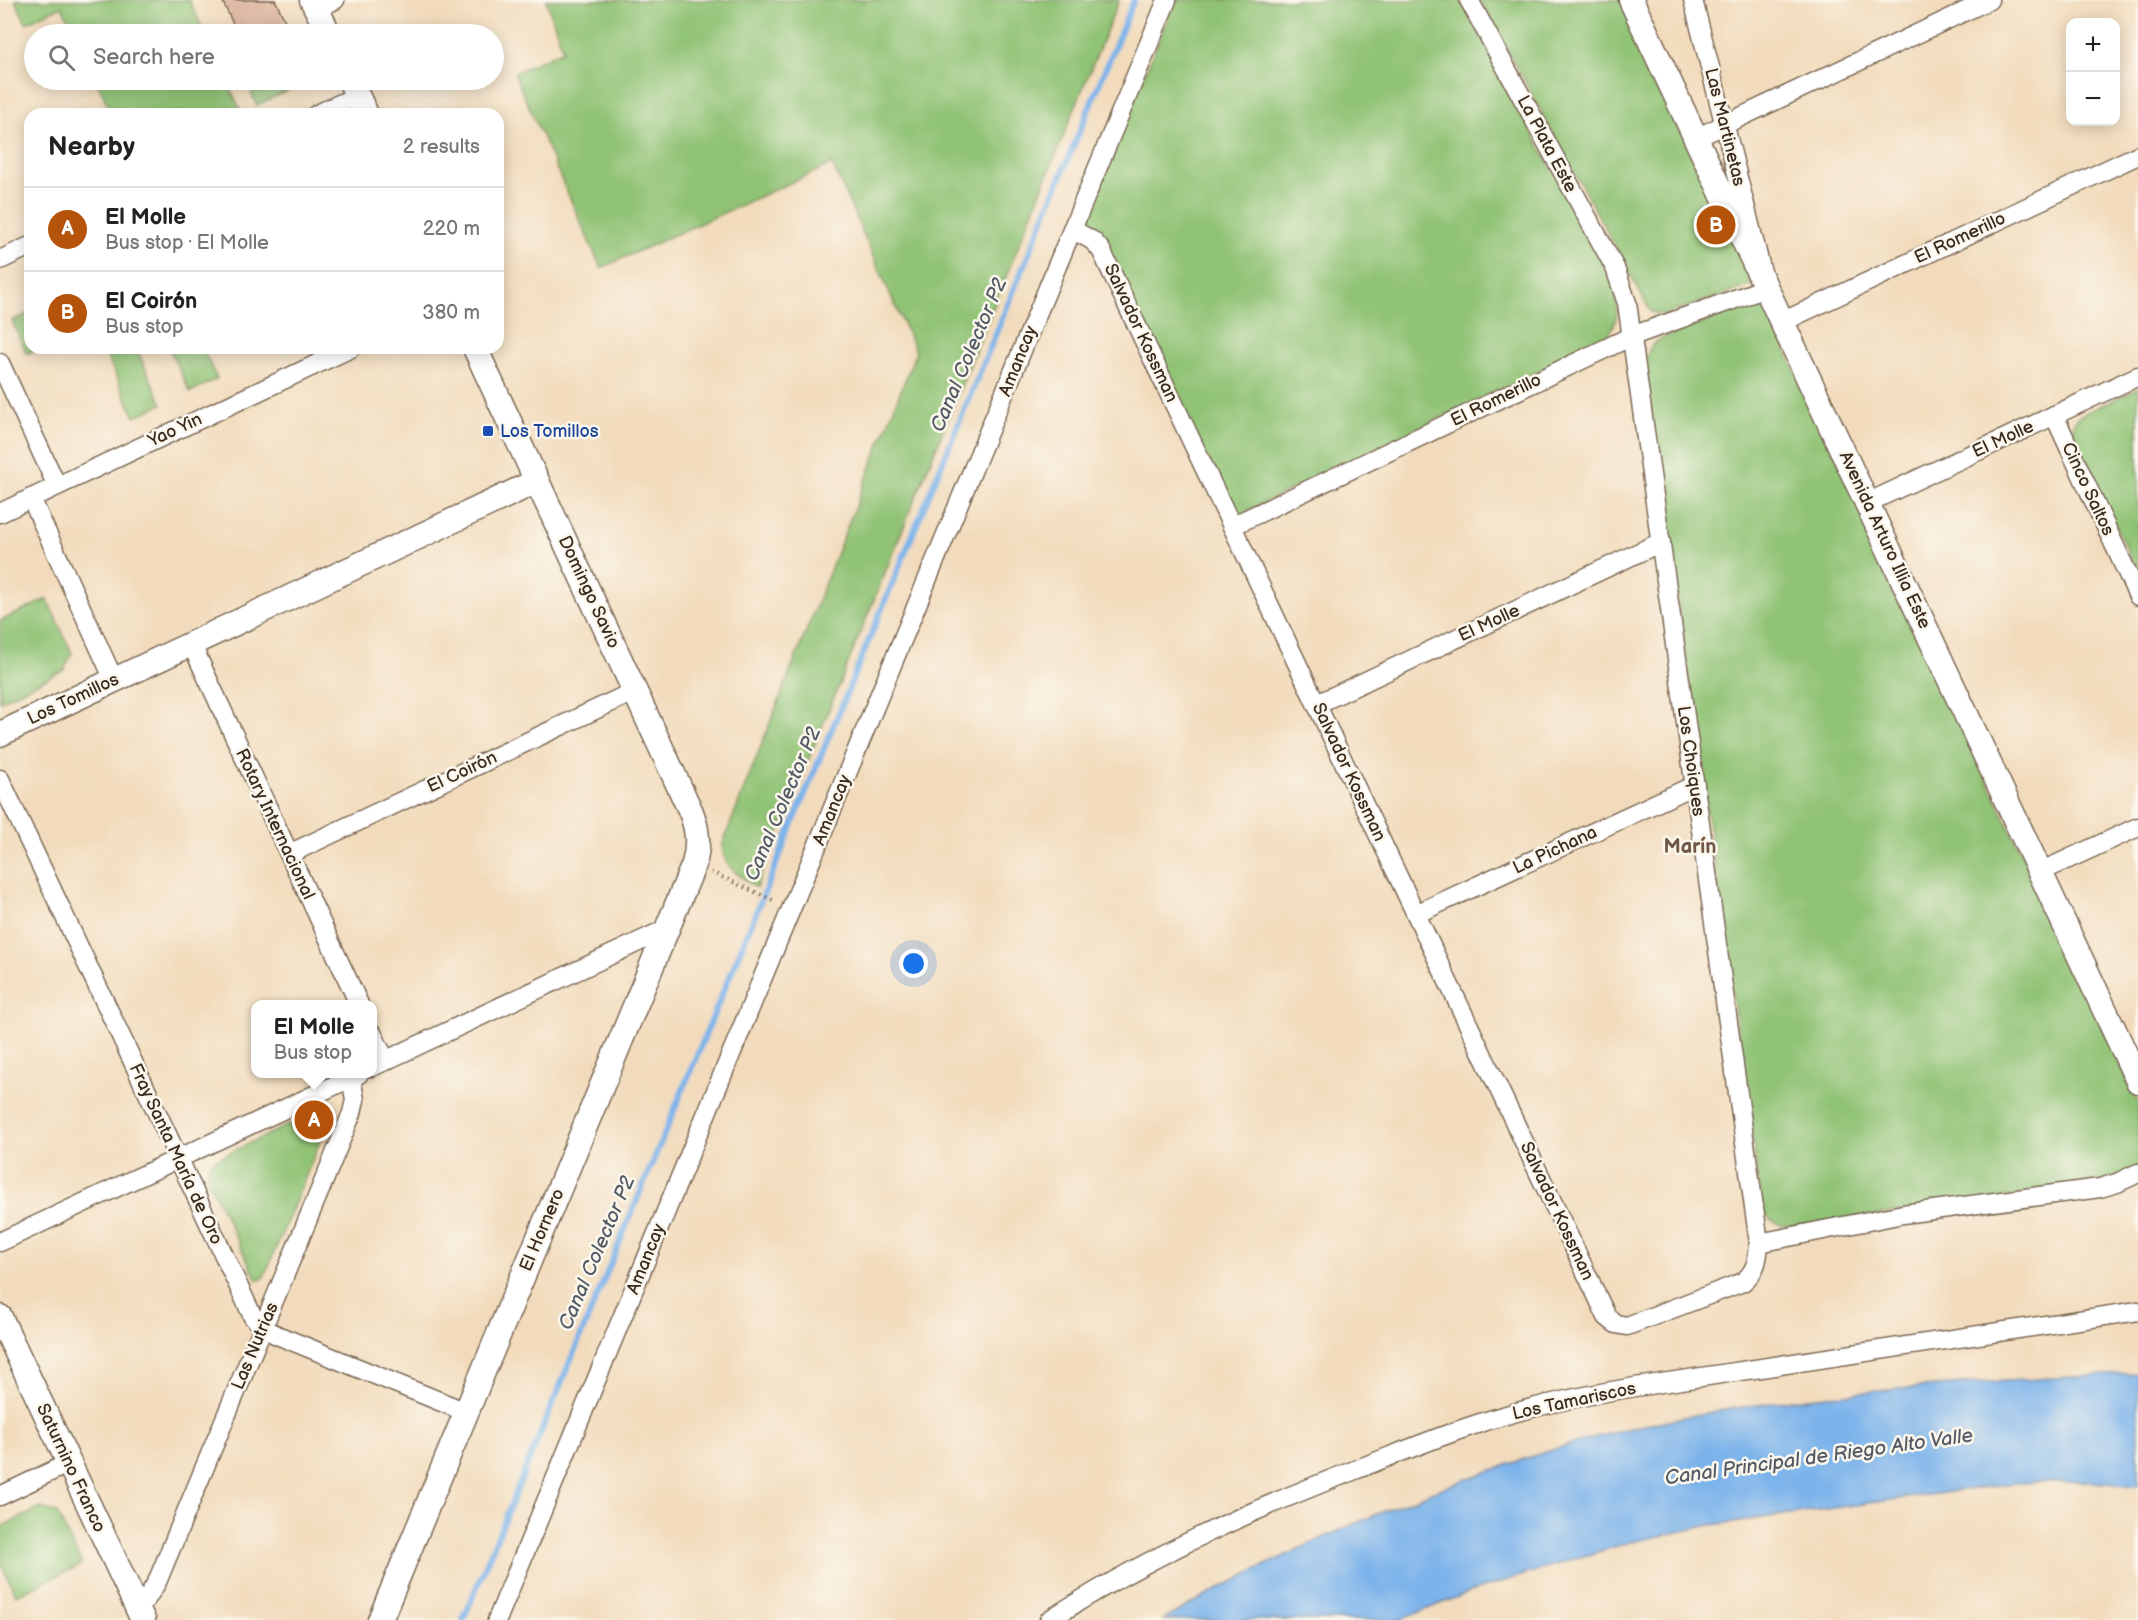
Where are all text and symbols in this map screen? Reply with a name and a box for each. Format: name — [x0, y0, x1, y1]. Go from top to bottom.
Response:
map controls — [2066, 18, 2120, 126]
button: + — [2066, 18, 2120, 72]
search box — [24, 24, 504, 90]
icon: search — [45, 41, 78, 74]
text: Search here — [93, 44, 215, 71]
street label: Las Martinetas — [1700, 66, 1750, 188]
button: − — [2066, 72, 2120, 126]
street label: La Plata Este — [1513, 92, 1581, 196]
text: Nearby — [48, 132, 135, 163]
text: 2 results — [403, 135, 480, 159]
pin: B — [1696, 202, 1736, 248]
text: El Molle — [105, 204, 186, 231]
street label: El Romerillo — [1911, 208, 2009, 268]
text: A — [61, 217, 74, 241]
text: 220 m — [423, 217, 480, 241]
text: Bus stop · El Molle — [105, 231, 269, 255]
street label: Salvador Kossman — [1100, 260, 1182, 406]
water label: Canal Colector P2 — [926, 274, 1013, 436]
text: El Coirón — [105, 288, 197, 315]
text: B — [60, 301, 75, 325]
text: 380 m — [422, 301, 480, 325]
text: Bus stop — [105, 315, 184, 339]
street label: Amancay — [994, 322, 1042, 399]
street label: El Romerillo — [1447, 369, 1545, 431]
street label: Yao Yin — [144, 408, 205, 452]
street label: El Molle — [1969, 416, 2037, 462]
place label: Los Tomillos — [500, 421, 599, 442]
marker: Los Tomillos — [481, 424, 495, 438]
street label: Cinco Saltos — [2057, 439, 2119, 539]
street label: Avenida Arturo Illia Este — [1835, 448, 1935, 632]
street label: Domingo Savio — [554, 532, 624, 652]
street label: El Molle — [1455, 600, 1523, 646]
street label: Los Tomillos — [24, 669, 122, 729]
street label: Salvador Kossman — [1308, 699, 1390, 845]
street label: Los Choiques — [1673, 705, 1709, 818]
water label: Canal Colector P2 — [740, 723, 827, 885]
street label: Rotary Internacional — [231, 745, 319, 903]
street label: El Coirón — [424, 747, 500, 797]
street label: Amancay — [808, 771, 856, 848]
street label: La Pichana — [1510, 821, 1600, 879]
district label: Marín — [1664, 835, 1716, 859]
your location — [899, 949, 928, 978]
popup — [251, 1000, 377, 1078]
text: El Molle — [274, 1014, 354, 1041]
text: Bus stop — [274, 1041, 352, 1065]
street label: Fray Santa María de Oro — [125, 1060, 227, 1248]
pin: A — [294, 1098, 334, 1142]
street label: Salvador Kossman — [1516, 1138, 1598, 1284]
water label: Canal Colector P2 — [554, 1172, 641, 1334]
street label: El Hornero — [515, 1185, 569, 1275]
street label: Amancay — [622, 1220, 670, 1297]
street label: Las Nutrias — [227, 1299, 283, 1393]
street label: Los Tamariscos — [1510, 1378, 1638, 1424]
street label: Saturnino Franco — [32, 1400, 110, 1536]
water label: Canal Principal de Riego Alto Valle — [1663, 1423, 1975, 1491]

